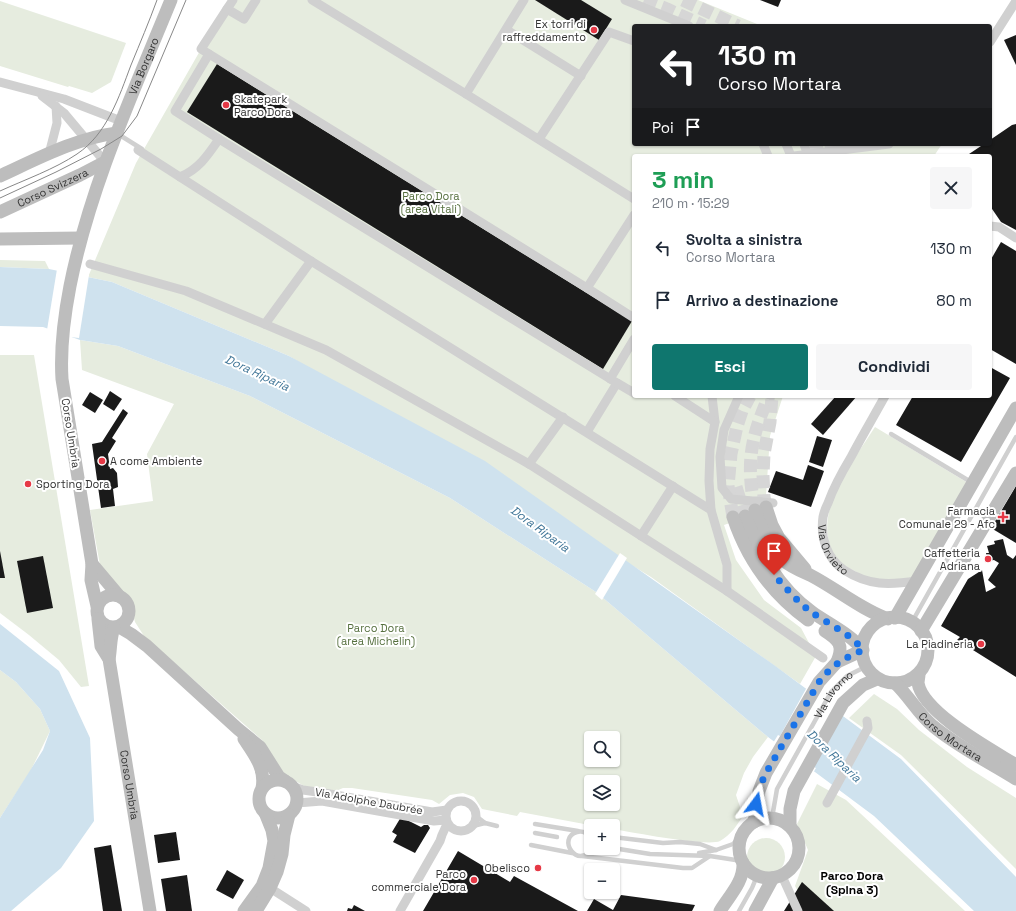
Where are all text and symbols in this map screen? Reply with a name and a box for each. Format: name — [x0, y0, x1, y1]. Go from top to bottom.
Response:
place label: Ex torri di raffreddamento — [502, 17, 586, 44]
marker: Ex torri di raffreddamento — [589, 25, 599, 35]
street label: Via Borgaro — [126, 35, 162, 97]
text: 130 m — [718, 37, 797, 73]
icon: left — [652, 40, 704, 92]
text: Corso Mortara — [718, 72, 841, 95]
place label: Skatepark Parco Dora — [234, 92, 292, 119]
marker: Skatepark Parco Dora — [221, 100, 231, 110]
icon: arrive — [682, 116, 704, 138]
text: Poi — [652, 118, 674, 137]
text: 3 min — [652, 164, 714, 195]
street label: Corso Svizzera — [15, 165, 91, 210]
button: close — [930, 167, 972, 209]
park label: Parco Dora (area Vitali) — [401, 189, 461, 216]
text: 210 m · 15:29 — [652, 195, 730, 212]
text: Svolta a sinistra — [686, 230, 802, 249]
icon: left — [652, 237, 674, 259]
text: 130 m — [930, 239, 972, 258]
text: Corso Mortara — [686, 249, 775, 266]
icon: arrive — [652, 289, 674, 311]
text: Arrivo a destinazione — [686, 291, 838, 310]
text: 80 m — [936, 291, 972, 310]
button: Esci — [652, 344, 808, 390]
button: Condividi — [816, 344, 972, 390]
water label: Dora Riparia — [222, 351, 292, 395]
street label: Corso Umbria — [59, 397, 84, 470]
place label: A come Ambiente — [110, 454, 202, 468]
marker: A come Ambiente — [97, 456, 107, 466]
place label: Sporting Dora — [36, 477, 110, 491]
marker: Sporting Dora — [23, 479, 33, 489]
water label: Dora Riparia — [507, 502, 573, 556]
place label: Farmacia Comunale 29 - Afc — [899, 504, 996, 531]
marker: Farmacia Comunale 29 - Afc — [998, 512, 1008, 522]
street label: Via Orvieto — [815, 524, 851, 578]
pin — [757, 534, 791, 575]
icon: arrive — [763, 540, 785, 562]
place label: Caffetteria Adriana — [924, 546, 981, 573]
marker: Caffetteria Adriana — [983, 554, 993, 564]
park label: Parco Dora (area Michelin) — [337, 621, 415, 648]
place label: La Piadineria — [906, 637, 974, 651]
marker: La Piadineria — [976, 639, 986, 649]
street label: Via Livorno — [811, 667, 855, 721]
street label: Corso Mortara — [916, 709, 985, 765]
water label: Dora Riparia — [804, 726, 865, 786]
map controls — [584, 731, 620, 899]
button: search — [584, 731, 620, 767]
street label: Corso Umbria — [117, 749, 142, 821]
button: layers — [584, 775, 620, 811]
position arrow — [735, 783, 777, 825]
street label: Via Adolphe Daubrée — [314, 785, 424, 817]
button: + — [584, 819, 620, 855]
place label: Obelisco — [484, 861, 530, 875]
marker: Obelisco — [533, 863, 543, 873]
button: − — [584, 863, 620, 899]
place label: Parco commerciale Dora — [371, 867, 467, 894]
district label: Parco Dora (Spina 3) — [821, 868, 884, 898]
marker: Parco commerciale Dora — [469, 875, 479, 885]

